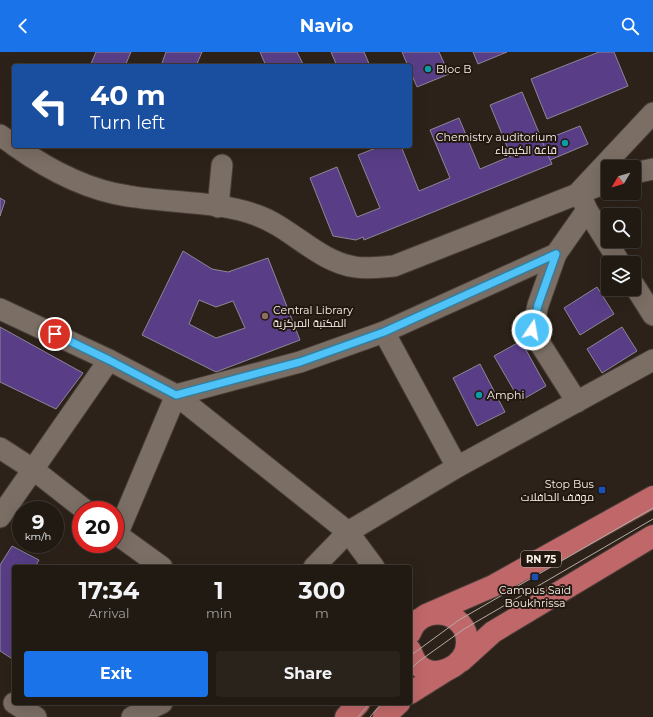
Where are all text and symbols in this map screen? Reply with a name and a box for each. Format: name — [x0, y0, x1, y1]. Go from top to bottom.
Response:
icon: back — [12, 15, 34, 37]
text: Navio — [300, 15, 353, 37]
icon: search — [619, 15, 641, 37]
place label: Bloc B — [436, 62, 472, 76]
marker: Bloc B — [423, 64, 433, 74]
text: 40 m — [90, 78, 166, 112]
icon: left — [24, 80, 76, 132]
text: Turn left — [90, 112, 165, 134]
place label: Chemistry auditorium قاعة الكيمياء — [436, 130, 557, 157]
marker: Chemistry auditorium قاعة الكيمياء — [560, 138, 570, 148]
north arrow — [601, 160, 641, 200]
map controls — [601, 160, 641, 296]
button: search — [601, 208, 641, 248]
button: layers — [601, 256, 641, 296]
place label: Central Library المكتبة المركزية — [273, 303, 353, 330]
position arrow — [511, 309, 553, 351]
marker: Central Library المكتبة المركزية — [260, 311, 270, 321]
pin — [38, 317, 72, 351]
icon: arrive — [44, 323, 66, 345]
place label: Amphi — [487, 388, 524, 402]
marker: Amphi — [474, 390, 484, 400]
place label: Stop Bus موقف الحافلات — [521, 477, 595, 504]
marker: Stop Bus موقف الحافلات — [597, 485, 607, 495]
speed limit sign: 20 — [72, 501, 124, 553]
text: 9 — [32, 510, 44, 534]
text: km/h — [25, 530, 51, 543]
road number: RN 75 — [521, 551, 561, 567]
marker: Campus Saïd Boukhrissa — [530, 572, 540, 582]
text: 17:34 — [79, 576, 139, 605]
text: 1 — [214, 576, 224, 605]
text: 300 — [299, 576, 345, 605]
place label: Campus Saïd Boukhrissa — [499, 583, 571, 610]
text: Arrival — [88, 605, 129, 621]
text: min — [206, 605, 232, 621]
text: m — [315, 605, 329, 621]
button: Exit — [24, 651, 208, 697]
button: Share — [216, 651, 400, 697]

